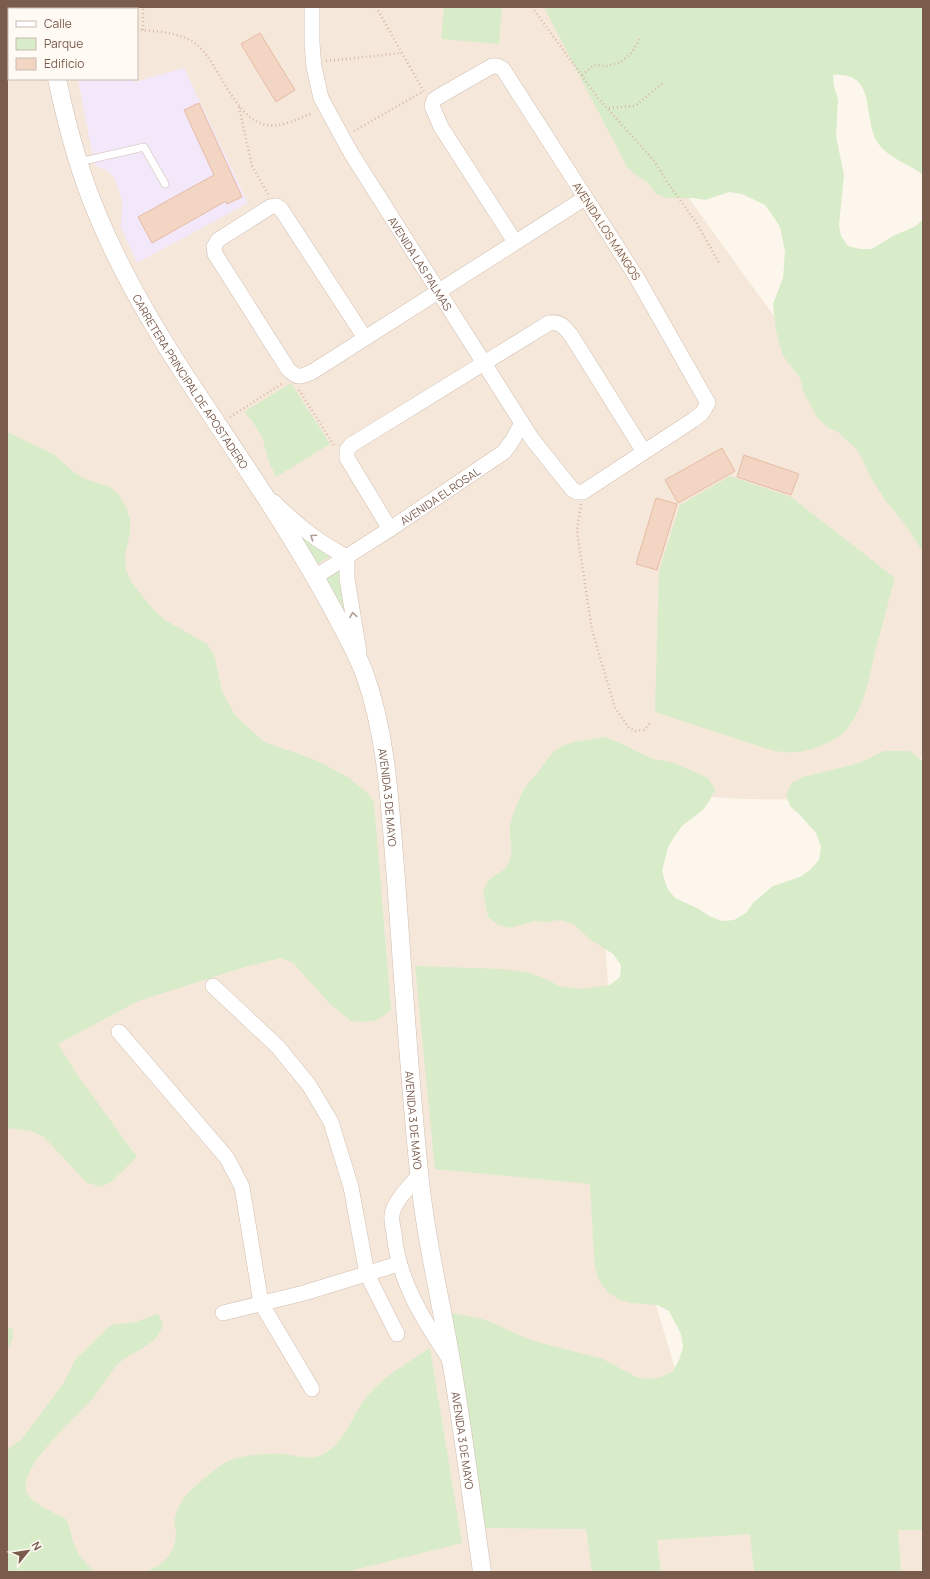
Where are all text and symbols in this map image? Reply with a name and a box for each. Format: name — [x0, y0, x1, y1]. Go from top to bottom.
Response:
legend — [8, 8, 138, 80]
text: Calle — [44, 15, 72, 32]
text: Parque — [44, 35, 83, 52]
text: Edificio — [44, 55, 84, 72]
street label: AVENIDA LOS MANGOS — [570, 179, 644, 283]
street label: AVENIDA LAS PALMAS — [385, 213, 456, 313]
street label: CARRETERA PRINCIPAL DE APOSTADERO — [130, 291, 252, 471]
street label: AVENIDA EL ROSAL — [397, 463, 483, 528]
one-way arrow — [311, 535, 318, 542]
one-way arrow — [349, 612, 358, 618]
street label: AVENIDA 3 DE MAYO — [376, 747, 401, 847]
street label: AVENIDA 3 DE MAYO — [402, 1070, 426, 1170]
street label: AVENIDA 3 DE MAYO — [449, 1390, 478, 1490]
north arrow — [8, 1531, 48, 1571]
text: N — [29, 1539, 46, 1553]

